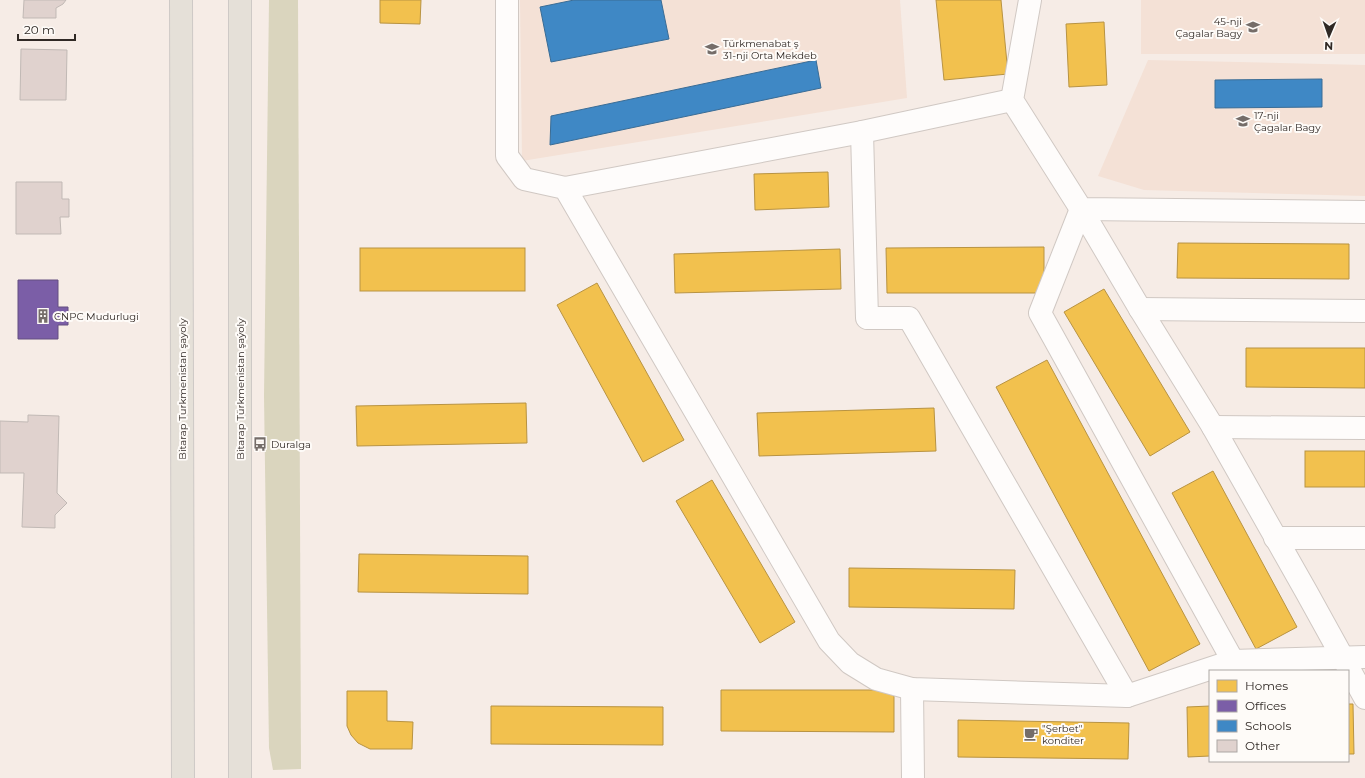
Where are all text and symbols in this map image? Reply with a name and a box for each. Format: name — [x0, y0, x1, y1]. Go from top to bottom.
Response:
place label: 45-nji Çagalar Bagy — [1175, 15, 1243, 40]
scale bar — [18, 16, 75, 42]
north arrow — [1309, 16, 1349, 56]
school or university icon: 45-nji Çagalar Bagy — [1245, 19, 1261, 35]
text: 20 m — [24, 22, 55, 37]
place label: Türkmenabat ş 31-nji Orta Mekdeb — [723, 37, 817, 62]
text: N — [1324, 39, 1333, 53]
school or university icon: Türkmenabat ş 31-nji Orta Mekdeb — [704, 41, 720, 57]
place label: 17-nji Çagalar Bagy — [1254, 109, 1321, 134]
school or university icon: 17-nji Çagalar Bagy — [1235, 113, 1251, 129]
building icon: CNPC Mudurlugi — [35, 308, 51, 324]
place label: CNPC Mudurlugi — [54, 310, 139, 323]
street label: Bitarap Turkmenistan şayoly — [176, 318, 189, 460]
street label: Bitarap Türkmenistan şaýoly — [234, 318, 247, 460]
bus stop icon: Duralga — [252, 436, 268, 452]
place label: Duralga — [271, 438, 311, 451]
legend — [1209, 670, 1349, 762]
text: Homes — [1245, 678, 1288, 693]
text: Offices — [1245, 698, 1286, 713]
text: Schools — [1245, 718, 1291, 733]
place label: "Şerbet" konditer — [1042, 722, 1084, 747]
cafe icon: "Şerbet" konditer — [1023, 726, 1039, 742]
text: Other — [1245, 738, 1280, 753]

